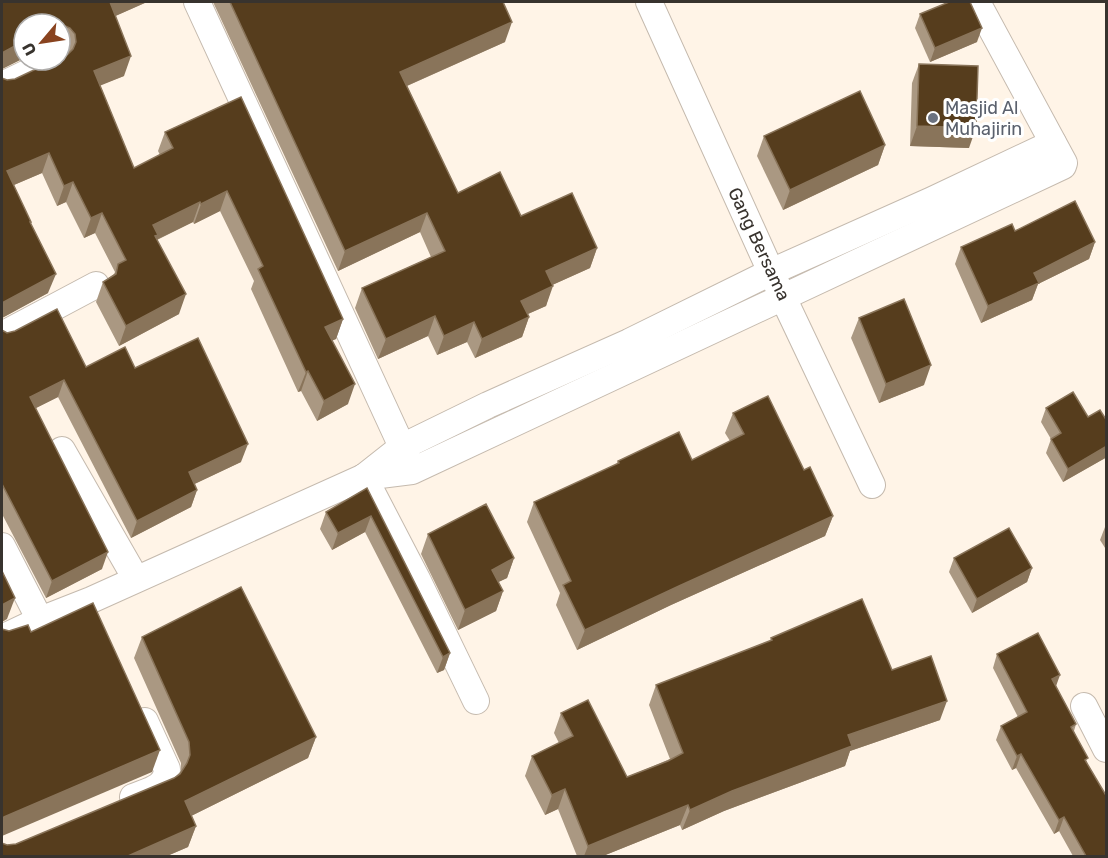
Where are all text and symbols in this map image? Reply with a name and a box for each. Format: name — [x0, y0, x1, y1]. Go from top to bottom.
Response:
north arrow — [12, 12, 72, 72]
text: U — [18, 39, 40, 59]
place label: Masjid Al Muhajirin — [945, 97, 1022, 140]
marker: Masjid Al Muhajirin — [926, 111, 940, 125]
street label: Gang Bersama — [723, 184, 795, 304]

